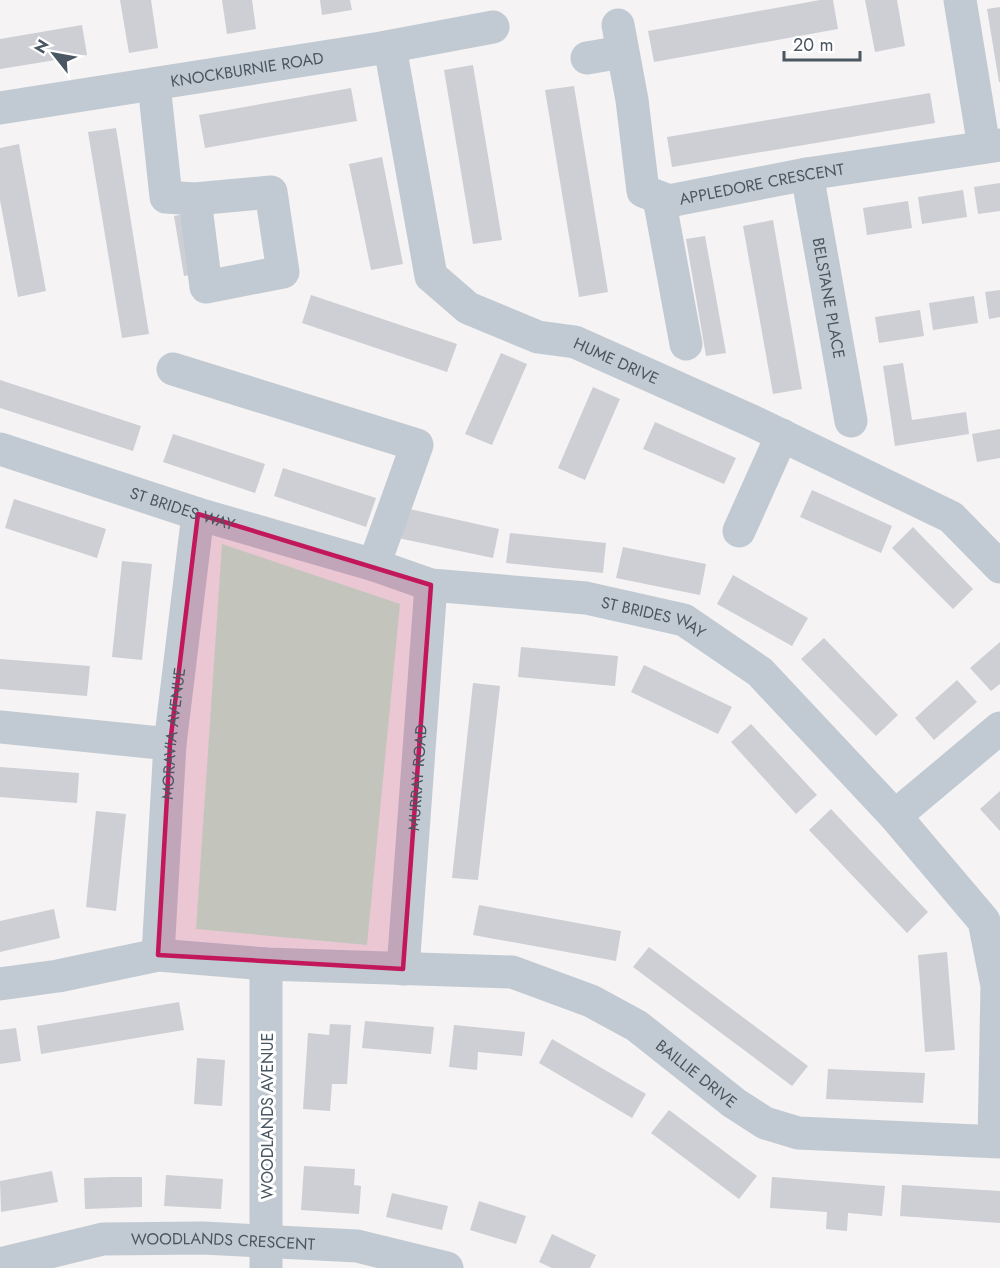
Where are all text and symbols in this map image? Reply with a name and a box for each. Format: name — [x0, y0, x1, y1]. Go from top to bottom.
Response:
north arrow — [24, 24, 84, 84]
scale bar — [784, 24, 860, 62]
text: 20 m — [793, 32, 833, 58]
text: N — [28, 35, 55, 58]
street label: KNOCKBURNIE ROAD — [169, 46, 325, 92]
street label: APPLEDORE CRESCENT — [677, 157, 846, 210]
street label: BELSTANE PLACE — [807, 236, 851, 360]
street label: HUME DRIVE — [570, 331, 663, 390]
street label: ST BRIDES WAY — [127, 481, 238, 536]
street label: ST BRIDES WAY — [599, 590, 711, 643]
street label: MORAVIA AVENUE — [155, 666, 191, 800]
street label: MURRAY ROAD — [402, 723, 432, 832]
street label: WOODLANDS AVENUE — [256, 1033, 279, 1199]
street label: BAILLIE DRIVE — [651, 1034, 742, 1113]
street label: WOODLANDS CRESCENT — [131, 1226, 316, 1255]

